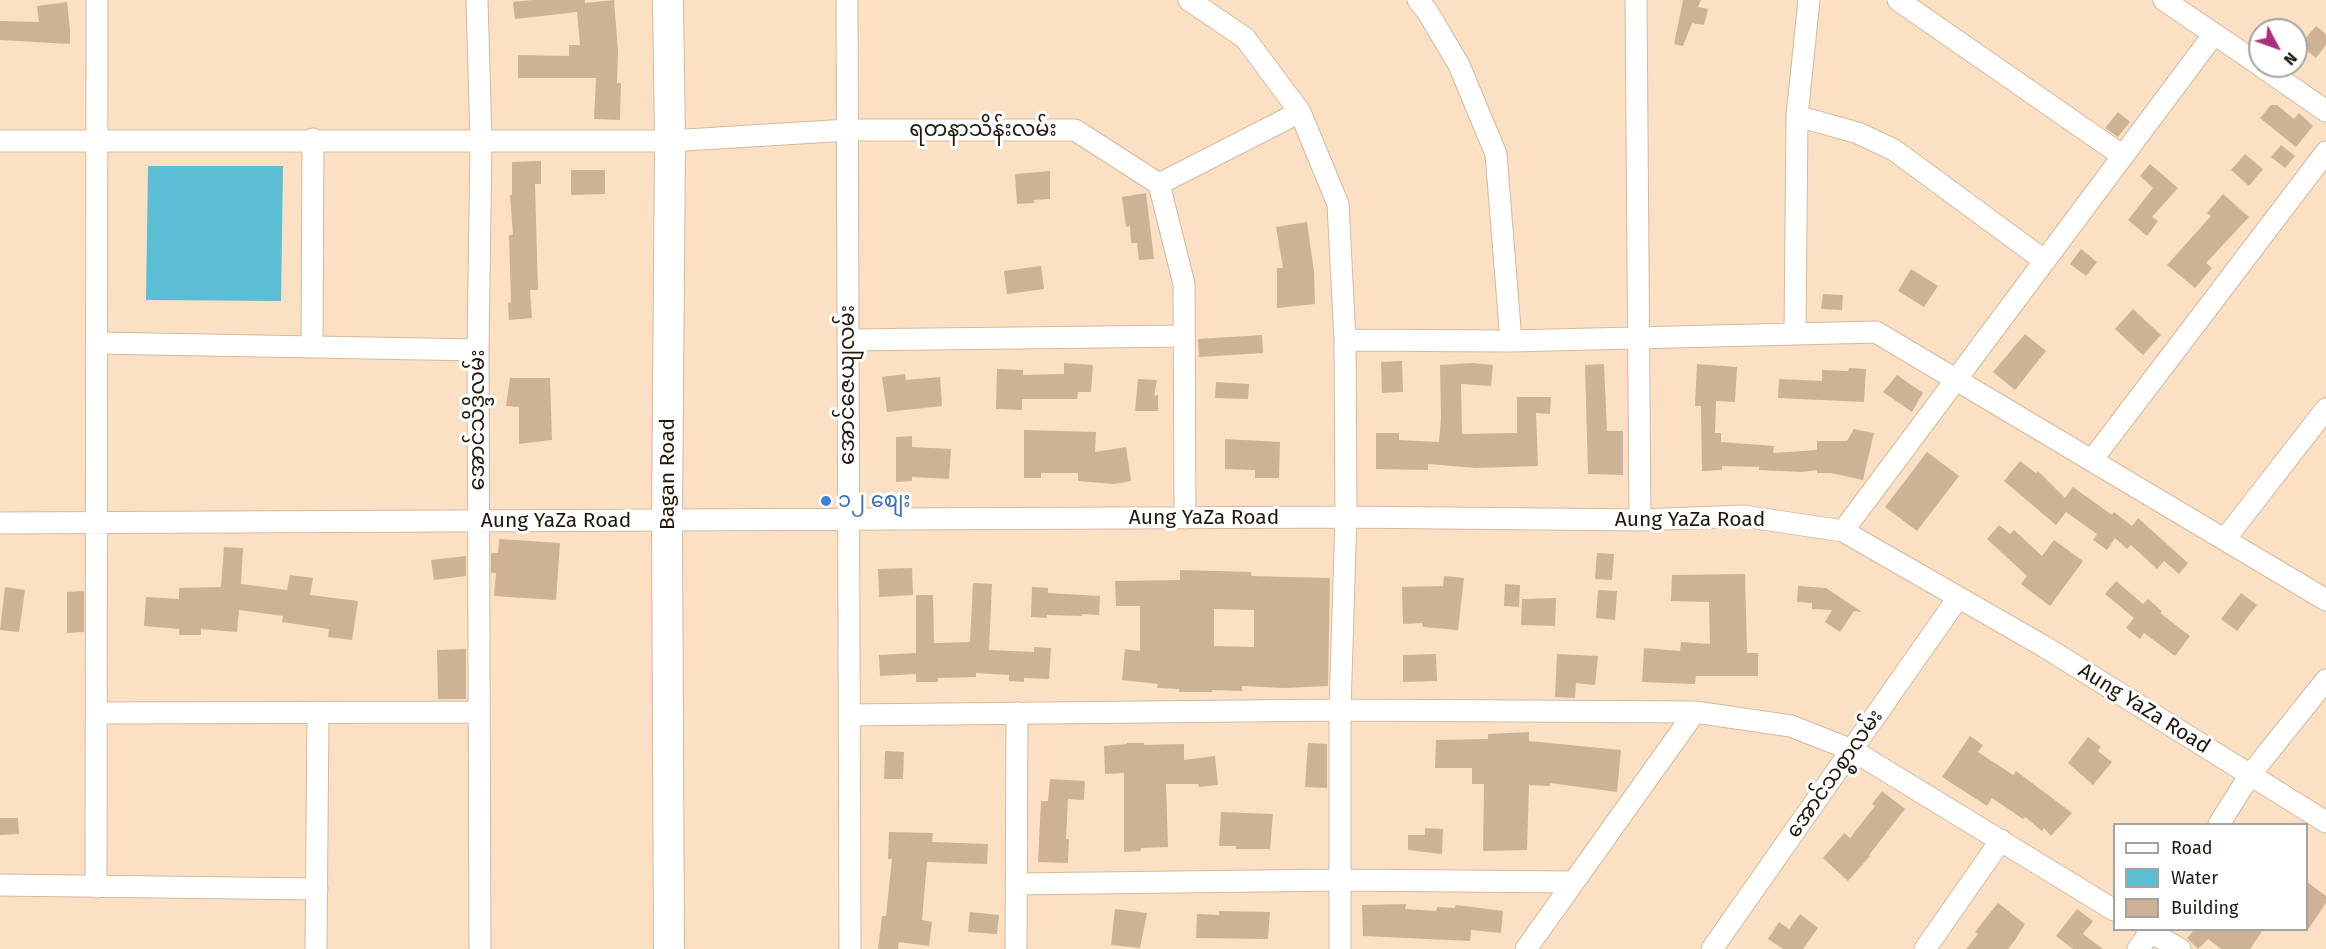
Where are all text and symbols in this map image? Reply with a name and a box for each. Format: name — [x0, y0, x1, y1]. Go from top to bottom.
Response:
north arrow — [2248, 18, 2308, 78]
text: N — [2280, 49, 2301, 69]
street label: ရတနာသိန်းလမ်း — [909, 117, 1057, 143]
street label: အောင်ဇေယျလမ်း — [835, 305, 861, 465]
street label: အောင်သိဒ္ဒိလမ်း — [465, 350, 491, 490]
street label: Bagan Road — [655, 418, 681, 530]
place label: ၁၂ စျေး — [838, 488, 911, 514]
marker: ၁၂ စျေး — [819, 494, 833, 508]
street label: Aung YaZa Road — [1129, 505, 1279, 531]
street label: Aung YaZa Road — [1615, 507, 1765, 533]
street label: Aung YaZa Road — [481, 508, 631, 534]
street label: Aung YaZa Road — [2074, 658, 2214, 760]
street label: အောင်သစ္စာလမ်း — [1781, 705, 1889, 843]
legend — [2113, 823, 2308, 931]
text: Road — [2171, 837, 2213, 859]
text: Water — [2171, 867, 2218, 889]
text: Building — [2171, 897, 2238, 919]

